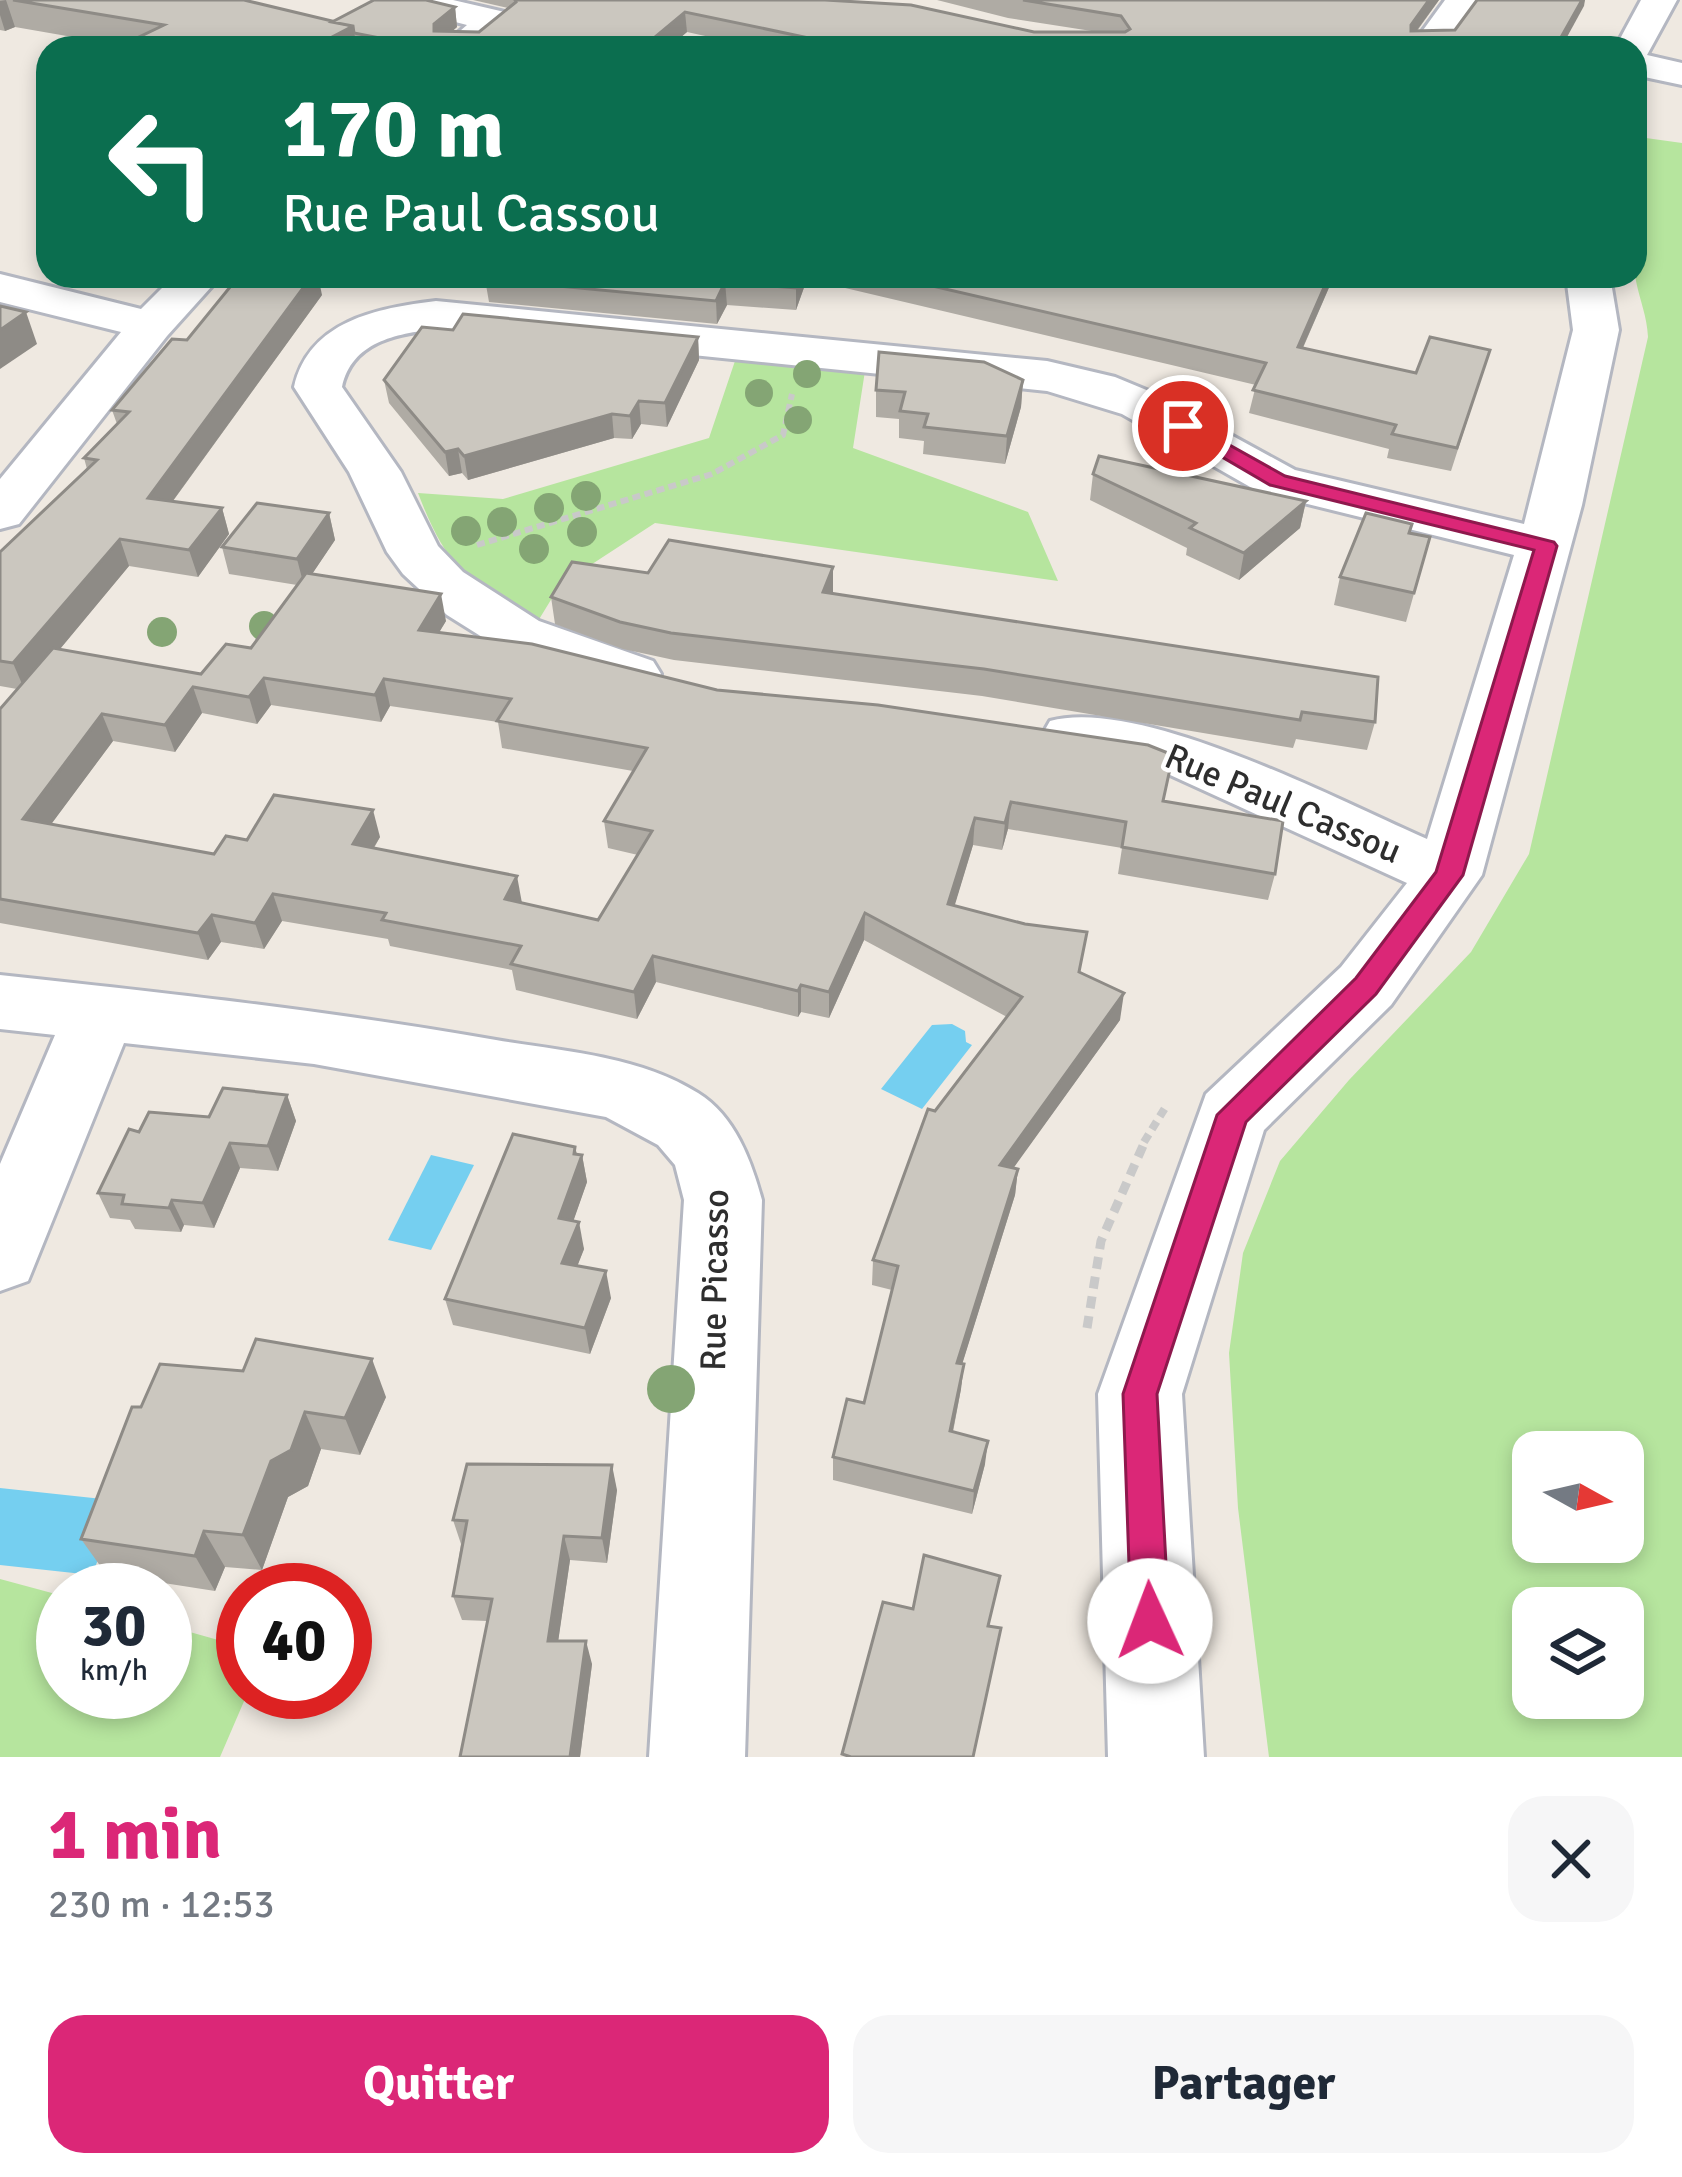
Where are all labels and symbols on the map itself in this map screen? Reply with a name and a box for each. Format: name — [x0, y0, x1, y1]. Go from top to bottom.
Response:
pin — [1132, 375, 1234, 477]
street label: Rue Paul Cassou — [1158, 734, 1408, 874]
street label: Rue Picasso — [691, 1189, 739, 1371]
north arrow — [1512, 1431, 1644, 1563]
position arrow — [1087, 1558, 1213, 1684]
speed limit sign: 40 — [216, 1563, 372, 1719]

